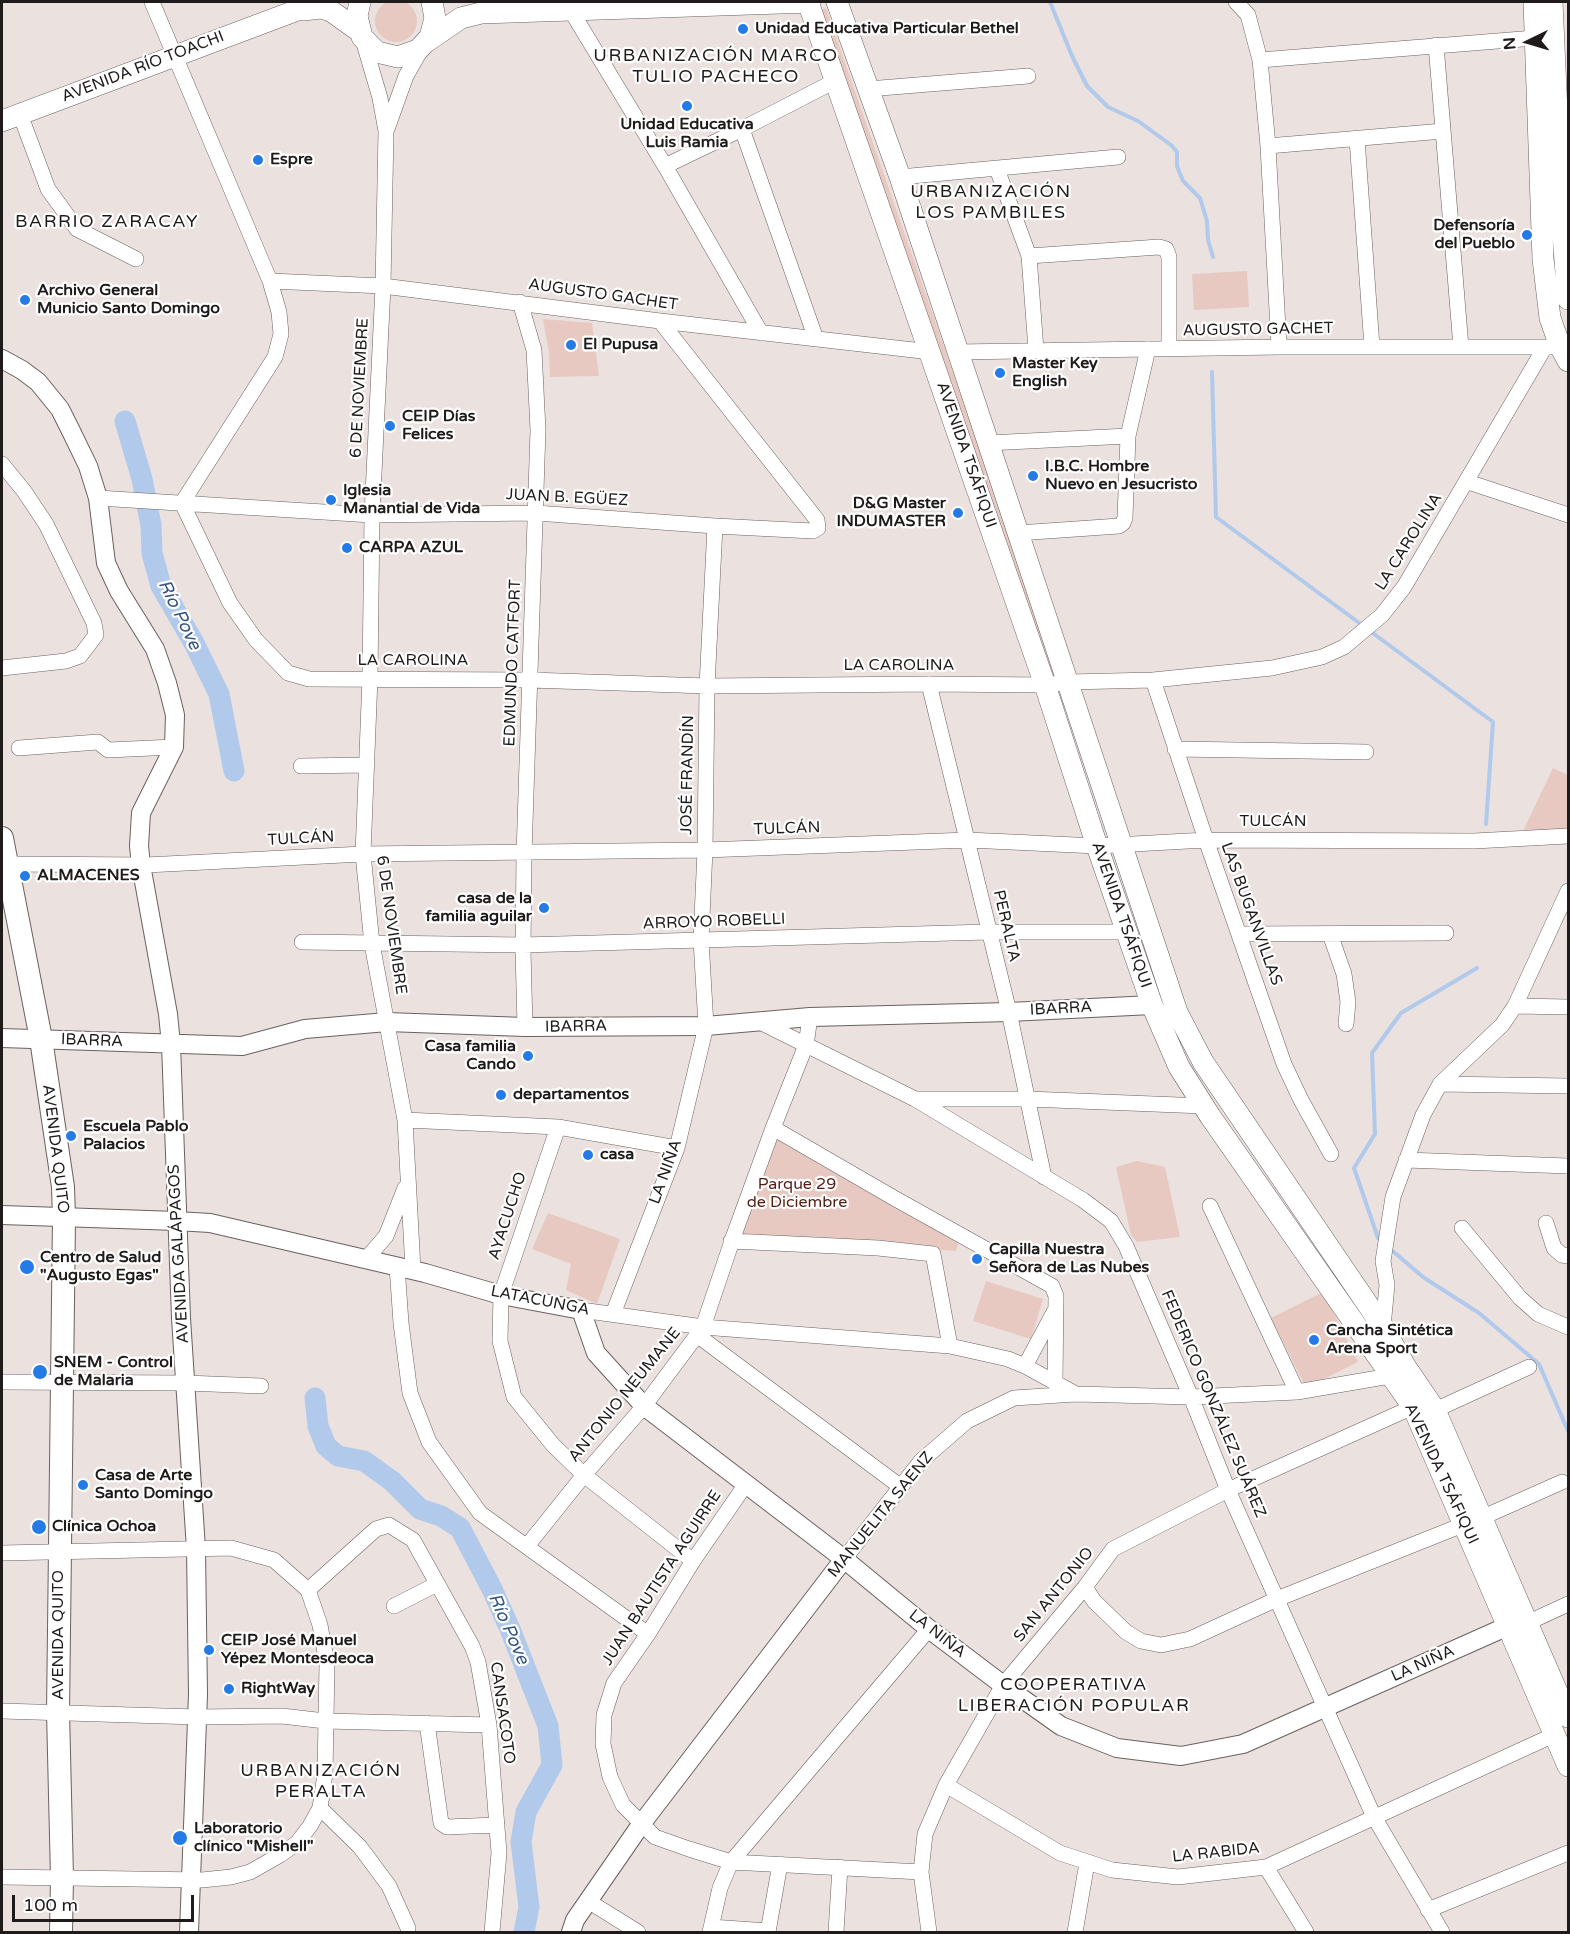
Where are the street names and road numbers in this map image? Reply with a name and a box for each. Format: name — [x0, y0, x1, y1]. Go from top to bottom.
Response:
street label: AVENIDA RÍO TOACHI — [59, 27, 227, 107]
street label: AUGUSTO GACHET — [527, 275, 679, 315]
street label: 6 DE NOVIEMBRE — [347, 317, 373, 459]
street label: AUGUSTO GACHET — [1182, 319, 1334, 341]
street label: AVENIDA TSÁFIQUI — [932, 379, 1000, 531]
street label: JUAN B. EGÜEZ — [505, 485, 629, 511]
street label: LA CAROLINA — [1371, 490, 1447, 594]
street label: EDMUNDO CATFORT — [500, 579, 526, 747]
street label: LA CAROLINA — [358, 651, 468, 671]
street label: LA CAROLINA — [844, 656, 954, 676]
street label: JOSÉ FRANDÍN — [677, 715, 699, 835]
street label: TULCÁN — [1240, 812, 1306, 832]
street label: TULCÁN — [753, 818, 821, 840]
street label: TULCÁN — [267, 828, 335, 850]
street label: AVENIDA TSÁFIQUI — [1087, 839, 1155, 991]
street label: LAS BUGANVILLAS — [1216, 840, 1286, 988]
street label: 6 DE NOVIEMBRE — [372, 854, 410, 996]
street label: PERALTA — [988, 888, 1024, 964]
street label: ARROYO ROBELLI — [642, 910, 786, 934]
street label: IBARRA — [1029, 998, 1093, 1020]
street label: IBARRA — [545, 1017, 607, 1037]
street label: IBARRA — [61, 1030, 123, 1052]
street label: AVENIDA QUITO — [38, 1083, 72, 1215]
street label: LA NIÑA — [645, 1137, 687, 1207]
street label: AVENIDA GALÁPAGOS — [165, 1164, 193, 1344]
street label: AYACUCHO — [485, 1170, 531, 1262]
street label: LATACUNGA — [489, 1282, 591, 1320]
street label: FEDERICO GONZÁLEZ SUÁREZ — [1156, 1287, 1270, 1521]
street label: ANTONIO NEUMANE — [565, 1324, 685, 1466]
street label: AVENIDA TSÁFIQUI — [1400, 1400, 1482, 1548]
street label: MANUELITA SAENZ — [824, 1448, 938, 1582]
street label: JUAN BAUTISTA AGUIRRE — [598, 1487, 726, 1669]
street label: SAN ANTONIO — [1010, 1544, 1098, 1646]
street label: AVENIDA QUITO — [49, 1570, 69, 1700]
street label: LA NIÑA — [905, 1606, 969, 1662]
street label: LA NIÑA — [1388, 1642, 1458, 1686]
street label: CANSACOTO — [485, 1661, 519, 1765]
street label: LA RABIDA — [1171, 1839, 1261, 1867]

